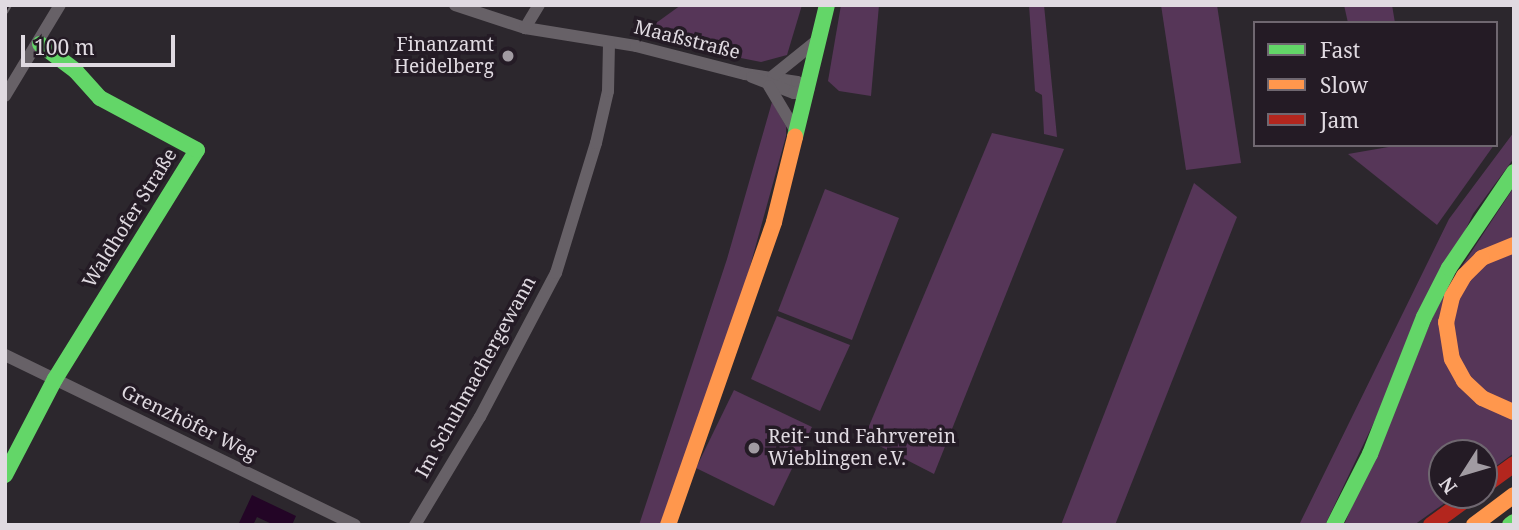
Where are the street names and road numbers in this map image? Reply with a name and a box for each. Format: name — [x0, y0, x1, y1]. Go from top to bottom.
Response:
street label: Maaßstraße — [632, 16, 742, 64]
street label: Waldhofer Straße — [78, 144, 182, 292]
street label: Im Schuhmachergewann — [411, 272, 541, 482]
street label: Grenzhöfer Weg — [118, 380, 260, 466]

